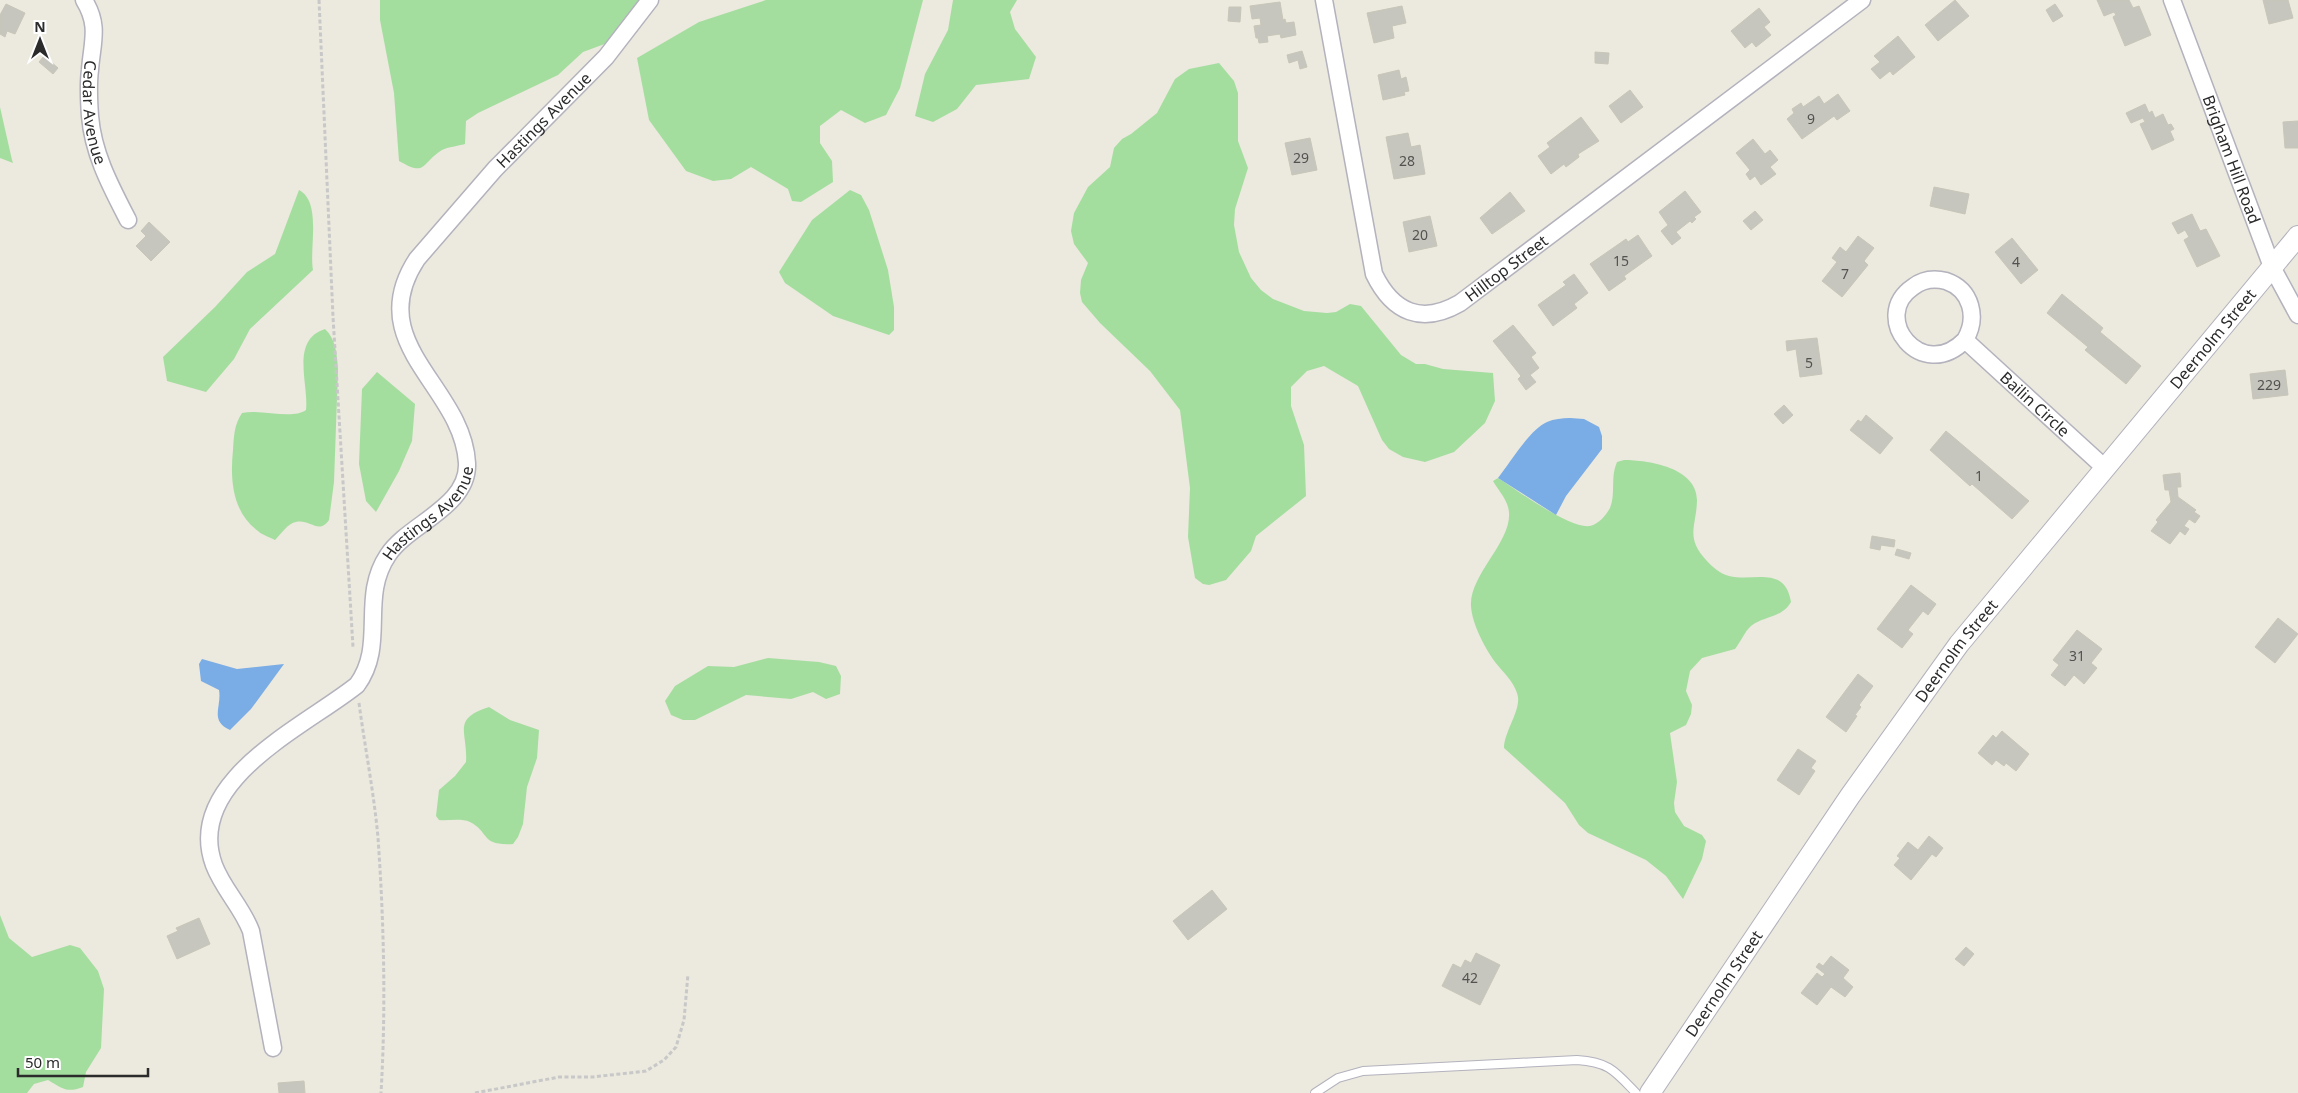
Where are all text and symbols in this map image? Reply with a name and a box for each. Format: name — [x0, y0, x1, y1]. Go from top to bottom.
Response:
north arrow — [15, 15, 65, 65]
text: N — [34, 17, 46, 36]
street label: Cedar Avenue — [78, 59, 112, 168]
street label: Hastings Avenue — [491, 67, 596, 173]
street label: Brigham Hill Road — [2197, 92, 2266, 227]
house number: 9 — [1807, 109, 1815, 128]
house number: 29 — [1293, 148, 1309, 167]
house number: 28 — [1399, 151, 1415, 170]
house number: 20 — [1412, 225, 1428, 244]
street label: Hilltop Street — [1460, 230, 1552, 307]
house number: 15 — [1613, 251, 1629, 270]
house number: 4 — [2012, 252, 2020, 271]
house number: 7 — [1841, 264, 1849, 283]
street label: Deernolm Street — [2165, 284, 2261, 393]
house number: 5 — [1805, 353, 1813, 372]
street label: Bailin Circle — [1995, 366, 2075, 442]
house number: 229 — [2257, 375, 2281, 394]
street label: Hastings Avenue — [377, 465, 478, 564]
house number: 1 — [1975, 466, 1983, 485]
street label: Deernolm Street — [1910, 595, 2003, 707]
house number: 31 — [2069, 646, 2085, 665]
street label: Deernolm Street — [1680, 926, 1768, 1041]
house number: 42 — [1462, 968, 1478, 987]
scale bar — [18, 1046, 148, 1078]
text: 50 m — [25, 1052, 60, 1072]

